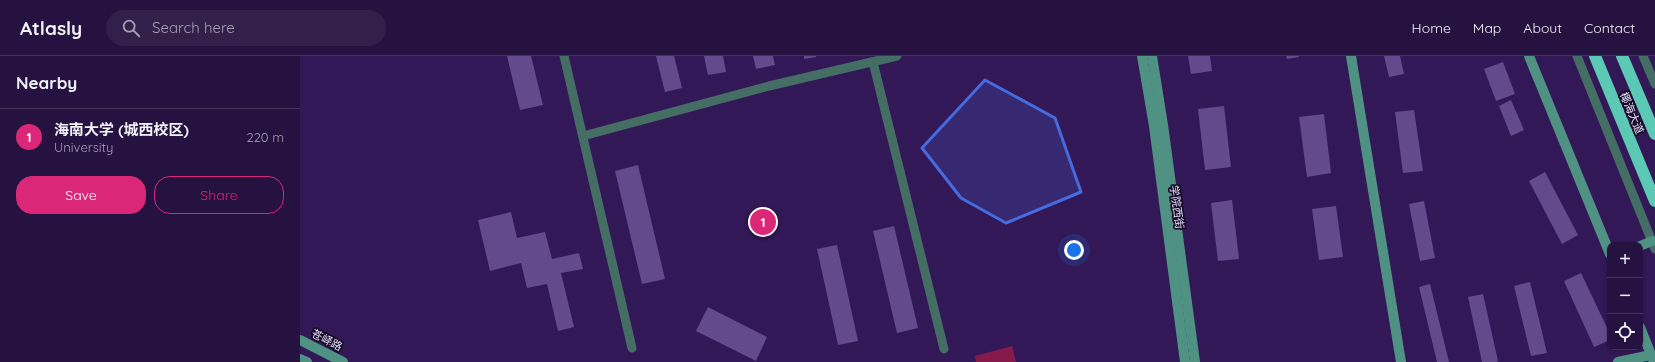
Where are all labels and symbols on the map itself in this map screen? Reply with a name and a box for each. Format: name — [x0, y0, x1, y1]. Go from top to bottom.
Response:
street label: 椰海大道 — [1617, 90, 1647, 136]
street label: 学院西街 — [1167, 184, 1187, 230]
pin: 1 — [750, 207, 776, 237]
your location — [1064, 240, 1084, 260]
street label: 苍峄路 — [309, 326, 345, 354]

